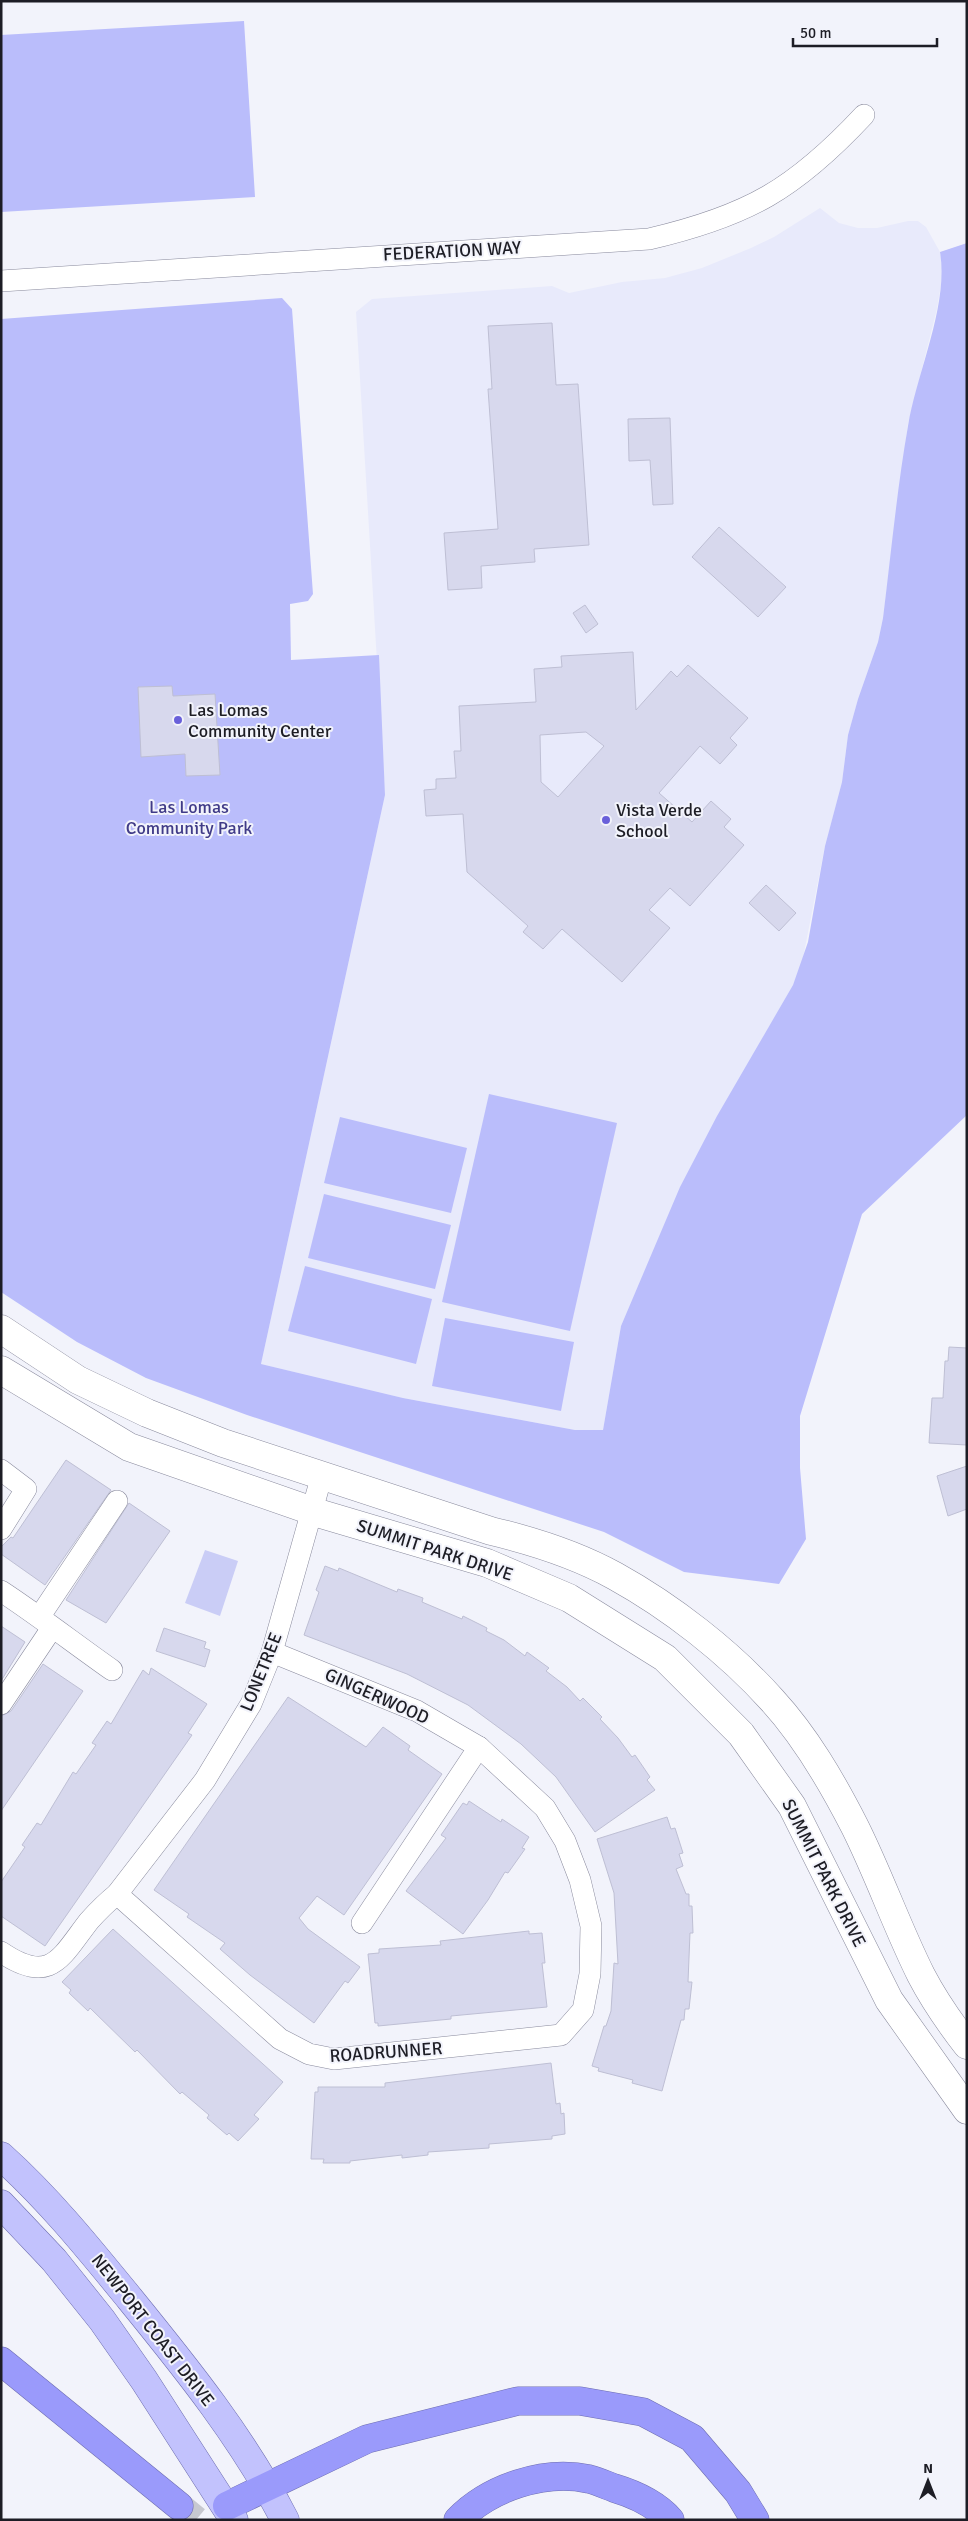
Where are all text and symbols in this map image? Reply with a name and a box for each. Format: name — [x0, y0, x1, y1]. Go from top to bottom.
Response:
scale bar — [793, 15, 937, 47]
text: 50 m — [800, 24, 831, 42]
street label: FEDERATION WAY — [382, 236, 522, 266]
place label: Las Lomas Community Center — [188, 699, 332, 742]
marker: Las Lomas Community Center — [172, 714, 184, 726]
park label: Las Lomas Community Park — [126, 796, 252, 839]
place label: Vista Verde School — [616, 799, 702, 842]
marker: Vista Verde School — [600, 814, 612, 826]
street label: SUMMIT PARK DRIVE — [354, 1514, 516, 1586]
street label: LONETREE — [235, 1629, 287, 1715]
street label: GINGERWOOD — [321, 1663, 433, 1729]
street label: SUMMIT PARK DRIVE — [777, 1795, 871, 1951]
street label: ROADRUNNER — [329, 2037, 443, 2067]
street label: NEWPORT COAST DRIVE — [87, 2249, 219, 2411]
north arrow — [903, 2456, 953, 2506]
text: N — [923, 2460, 933, 2477]

